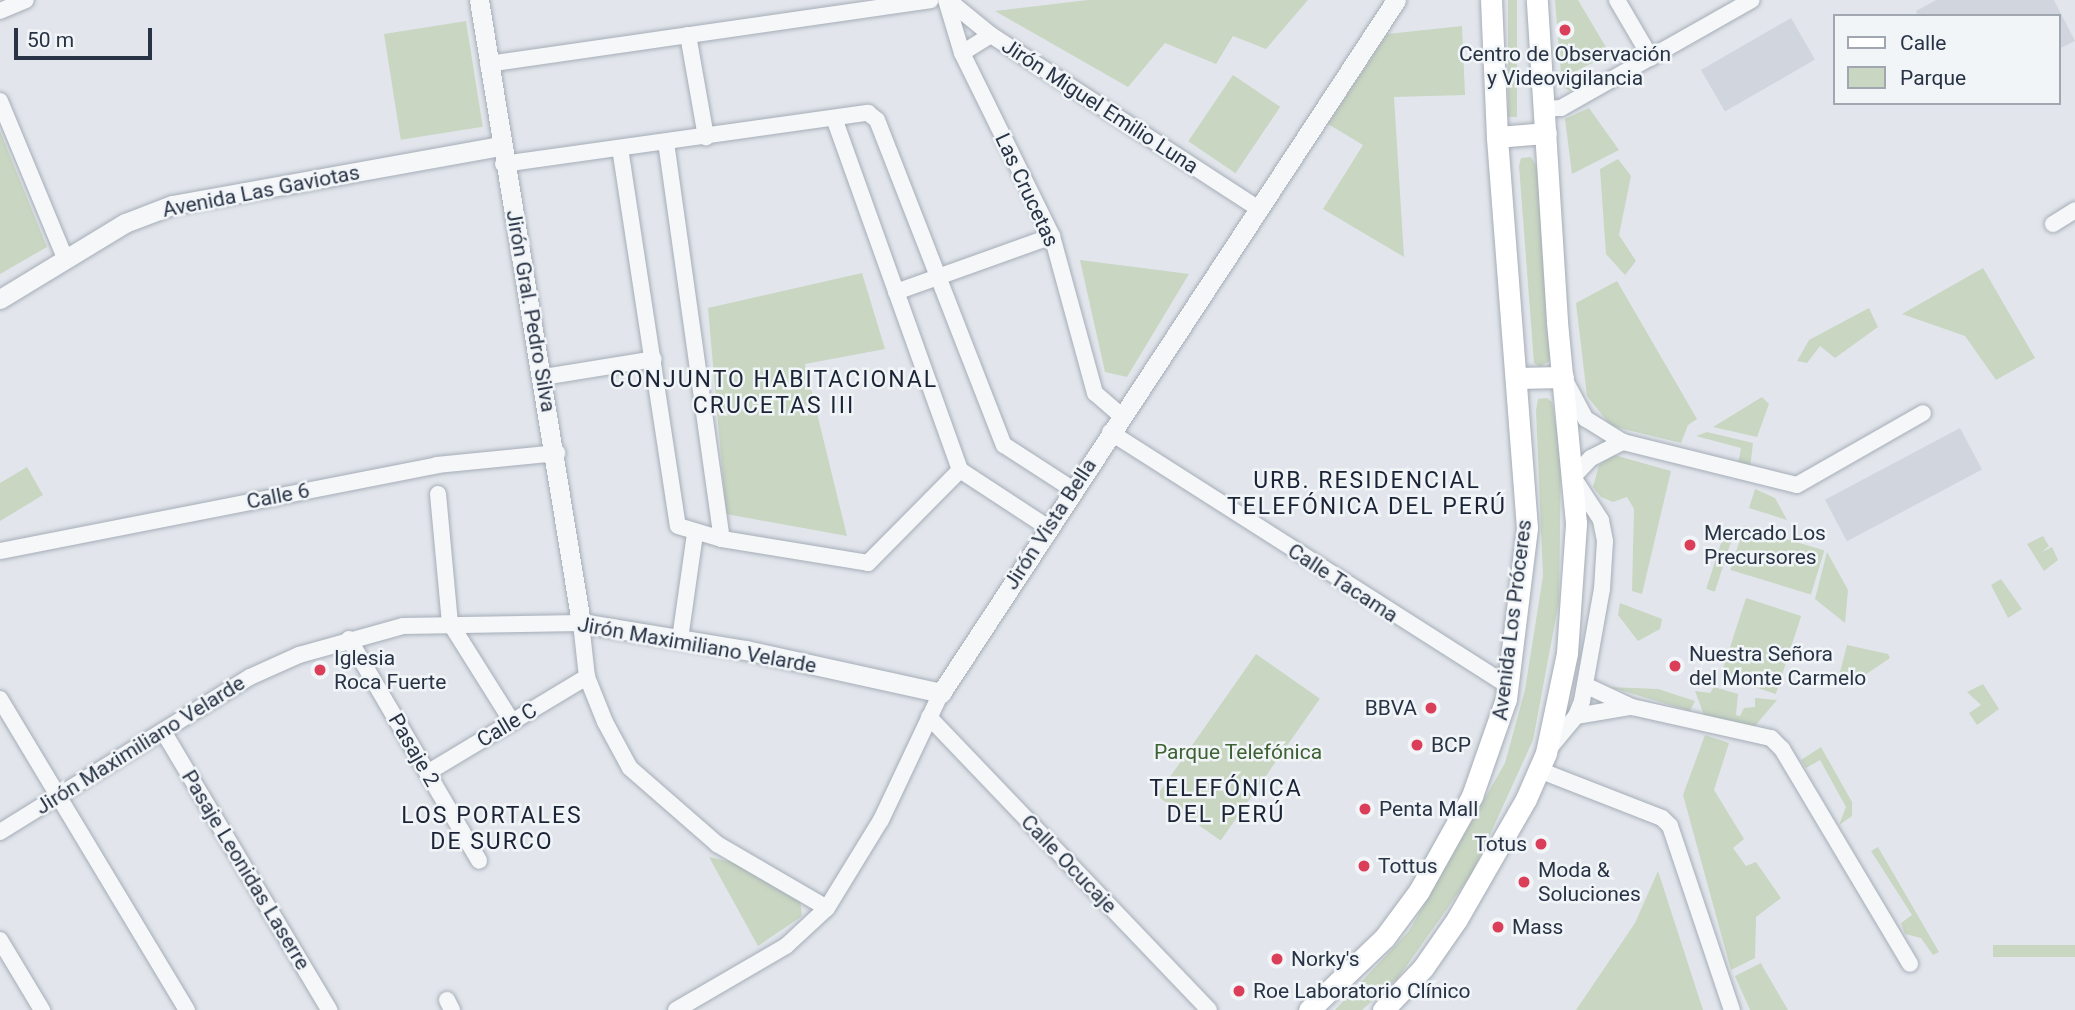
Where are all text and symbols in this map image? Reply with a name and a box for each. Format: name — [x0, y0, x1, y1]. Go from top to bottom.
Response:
scale bar — [18, 14, 156, 58]
legend — [1834, 14, 2061, 105]
marker: Centro de Observación y Videovigilancia — [1557, 22, 1573, 38]
text: 50 m — [27, 28, 74, 52]
text: Calle — [1900, 31, 1946, 55]
street label: Jirón Miguel Emilio Luna — [997, 33, 1203, 179]
place label: Centro de Observación y Videovigilancia — [1459, 41, 1671, 91]
text: Parque — [1900, 66, 1966, 90]
street label: Las Crucetas — [990, 129, 1064, 251]
street label: Avenida Las Gaviotas — [160, 160, 362, 222]
street label: Jirón Gral. Pedro Silva — [501, 208, 561, 414]
district label: CONJUNTO HABITACIONAL CRUCETAS III — [612, 366, 936, 420]
street label: Jirón Vista Bella — [998, 454, 1102, 594]
district label: URB. RESIDENCIAL TELEFÓNICA DEL PERÚ — [1229, 467, 1505, 521]
street label: Calle 6 — [244, 478, 312, 514]
street label: Avenida Los Próceres — [1487, 518, 1537, 722]
place label: Mercado Los Precursores — [1704, 520, 1826, 570]
marker: Mercado Los Precursores — [1682, 537, 1698, 553]
street label: Calle Tacama — [1283, 538, 1403, 628]
street label: Jirón Maximiliano Velarde — [576, 612, 818, 678]
place label: Nuestra Señora del Monte Carmelo — [1689, 641, 1866, 691]
place label: Iglesia Roca Fuerte — [334, 645, 446, 695]
marker: Nuestra Señora del Monte Carmelo — [1667, 658, 1683, 674]
marker: Iglesia Roca Fuerte — [312, 662, 328, 678]
street label: Jirón Maximiliano Velarde — [31, 670, 249, 820]
place label: BBVA — [1365, 695, 1417, 721]
street label: Calle C — [473, 697, 541, 753]
marker: BBVA — [1423, 700, 1439, 716]
street label: Pasaje 2 — [383, 709, 445, 791]
place label: BCP — [1431, 732, 1471, 758]
marker: BCP — [1409, 737, 1425, 753]
park label: Parque Telefónica — [1154, 739, 1322, 765]
street label: Pasaje Leonidas Laserre — [176, 766, 316, 974]
district label: TELEFÓNICA DEL PERÚ — [1151, 775, 1301, 829]
place label: Penta Mall — [1379, 796, 1478, 822]
marker: Penta Mall — [1357, 801, 1373, 817]
district label: LOS PORTALES DE SURCO — [403, 802, 581, 856]
street label: Calle Ocucaje — [1016, 809, 1122, 919]
place label: Totus — [1474, 831, 1527, 857]
marker: Totus — [1533, 836, 1549, 852]
place label: Tottus — [1378, 853, 1438, 879]
place label: Moda & Soluciones — [1538, 857, 1641, 907]
marker: Tottus — [1356, 858, 1372, 874]
marker: Moda & Soluciones — [1516, 874, 1532, 890]
place label: Mass — [1512, 914, 1563, 940]
marker: Mass — [1490, 919, 1506, 935]
place label: Norky's — [1291, 946, 1359, 972]
marker: Norky's — [1269, 951, 1285, 967]
place label: Roe Laboratorio Clínico — [1253, 978, 1471, 1004]
marker: Roe Laboratorio Clínico — [1231, 983, 1247, 999]

